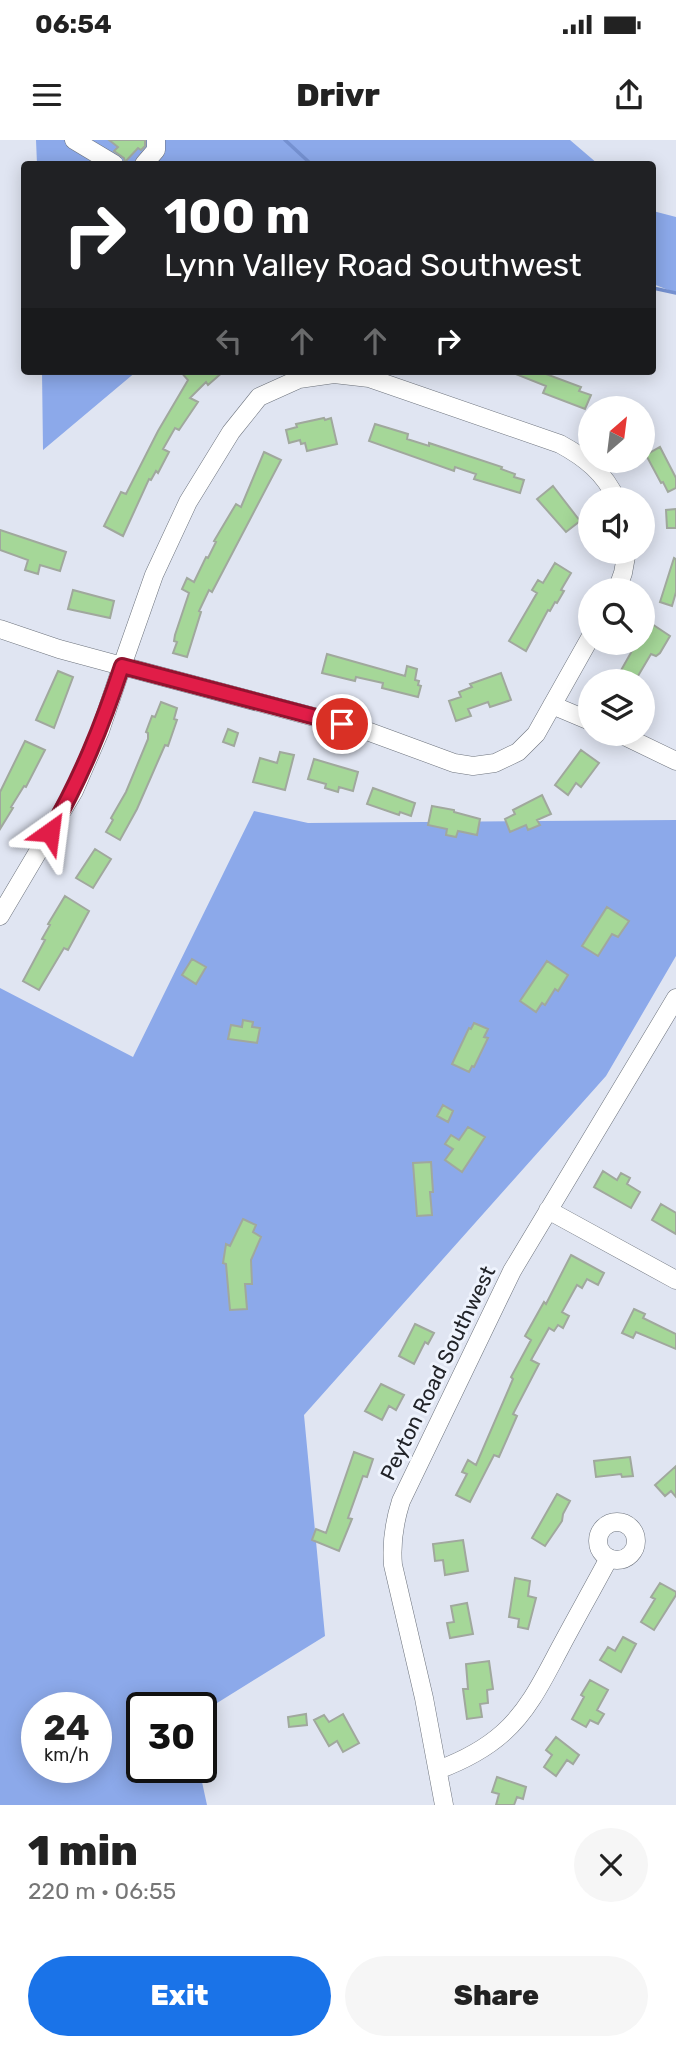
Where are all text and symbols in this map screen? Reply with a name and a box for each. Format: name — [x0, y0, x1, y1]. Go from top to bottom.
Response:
text: 06:54 — [35, 9, 112, 40]
icon: menu — [28, 76, 66, 114]
text: Drivr — [296, 76, 380, 114]
icon: share — [610, 76, 648, 114]
text: 100 m — [164, 187, 310, 245]
icon: right — [49, 189, 140, 280]
text: Lynn Valley Road Southwest — [164, 246, 582, 284]
icon: left — [210, 322, 248, 360]
icon: ahead — [283, 322, 321, 360]
icon: ahead — [356, 322, 394, 360]
icon: right — [429, 322, 467, 360]
north arrow — [578, 396, 654, 472]
map controls — [578, 396, 655, 746]
button: sound — [578, 487, 655, 564]
button: search — [578, 578, 655, 655]
button: layers — [578, 669, 655, 746]
pin — [312, 694, 372, 754]
icon: arrive — [323, 705, 361, 743]
position arrow — [13, 795, 87, 869]
street label: Peyton Road Southwest — [375, 1262, 500, 1484]
speed limit sign: 30 — [126, 1692, 217, 1783]
text: 24 — [43, 1707, 90, 1749]
text: km/h — [44, 1744, 89, 1766]
text: 1 min — [28, 1826, 138, 1876]
button: close — [574, 1828, 648, 1902]
text: 220 m · 06:55 — [28, 1877, 176, 1905]
button: Exit — [28, 1956, 331, 2036]
button: Share — [345, 1956, 648, 2036]

